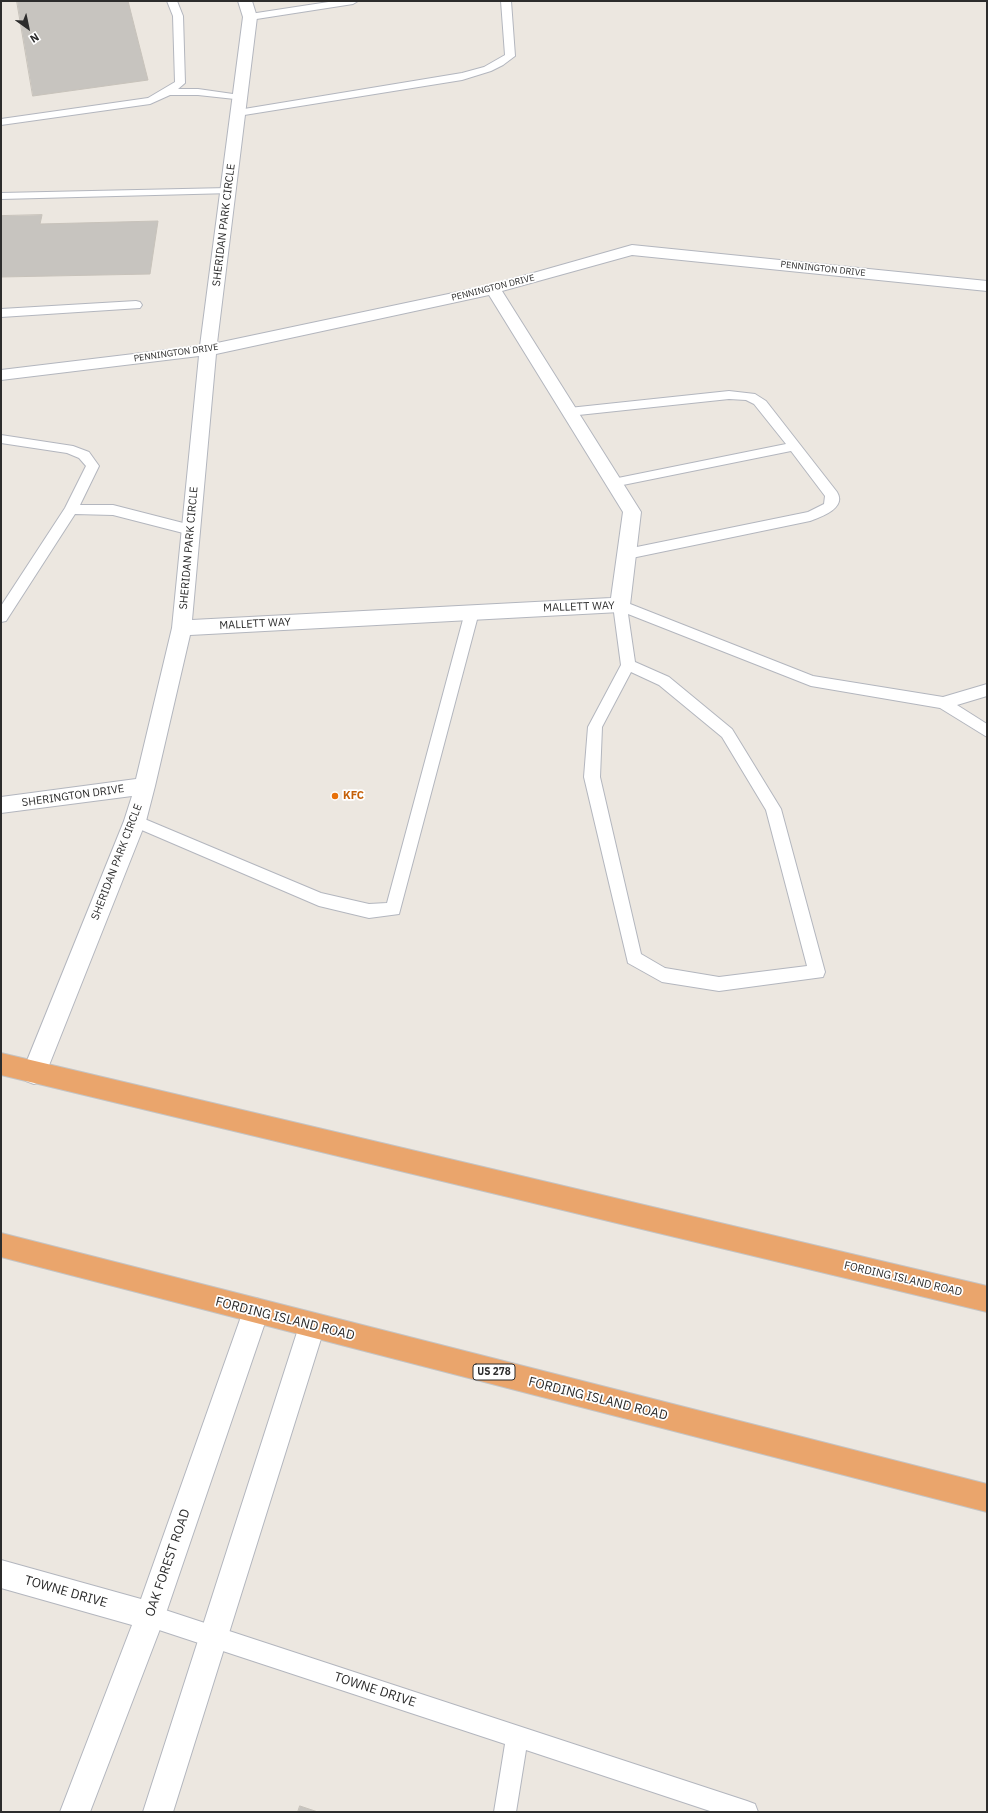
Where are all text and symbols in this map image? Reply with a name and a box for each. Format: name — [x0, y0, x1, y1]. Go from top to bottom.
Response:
north arrow — [8, 8, 48, 48]
text: N — [27, 30, 42, 46]
street label: SHERIDAN PARK CIRCLE — [210, 163, 238, 287]
street label: PENNINGTON DRIVE — [780, 259, 866, 279]
street label: PENNINGTON DRIVE — [450, 272, 536, 304]
street label: PENNINGTON DRIVE — [133, 342, 219, 364]
street label: SHERIDAN PARK CIRCLE — [177, 486, 201, 610]
street label: MALLETT WAY — [543, 599, 615, 615]
street label: MALLETT WAY — [219, 616, 291, 632]
street label: SHERINGTON DRIVE — [21, 782, 125, 810]
place label: KFC — [343, 789, 364, 803]
marker: KFC — [330, 791, 340, 801]
street label: SHERIDAN PARK CIRCLE — [89, 802, 145, 922]
street label: FORDING ISLAND ROAD — [843, 1259, 963, 1299]
street label: FORDING ISLAND ROAD — [214, 1294, 356, 1344]
road number: US 278 — [473, 1364, 515, 1380]
street label: FORDING ISLAND ROAD — [527, 1374, 669, 1424]
street label: OAK FOREST ROAD — [142, 1507, 194, 1619]
street label: TOWNE DRIVE — [23, 1573, 109, 1611]
street label: TOWNE DRIVE — [332, 1669, 418, 1711]

